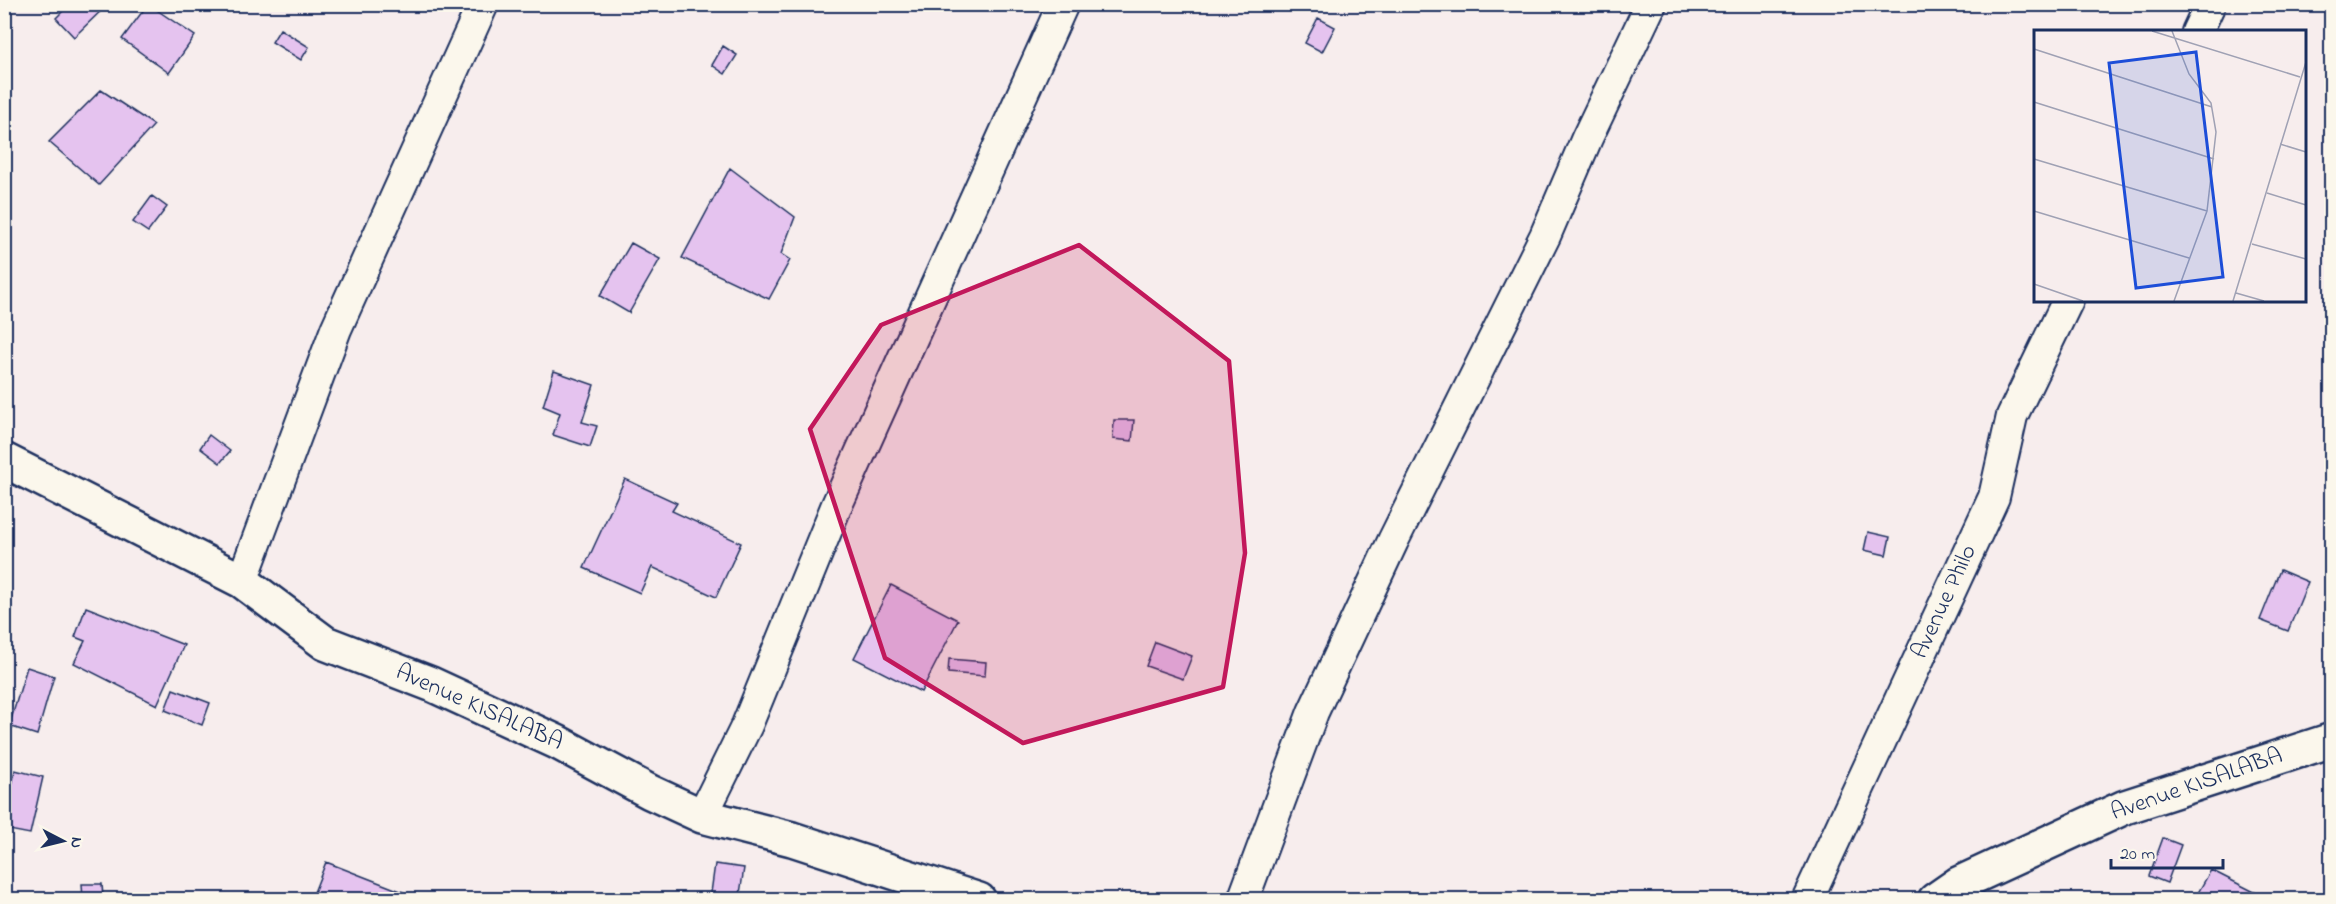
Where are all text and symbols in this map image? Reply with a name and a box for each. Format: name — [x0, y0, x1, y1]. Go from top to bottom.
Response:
inset map — [2034, 30, 2306, 302]
street label: Avenue Philo — [1903, 539, 1987, 665]
street label: Avenue KISALABA — [390, 655, 568, 761]
street label: Avenue KISALABA — [2106, 739, 2288, 831]
north arrow — [33, 811, 93, 871]
scale bar — [2111, 832, 2224, 870]
text: N — [63, 836, 88, 850]
text: 20 m — [2120, 842, 2155, 868]

